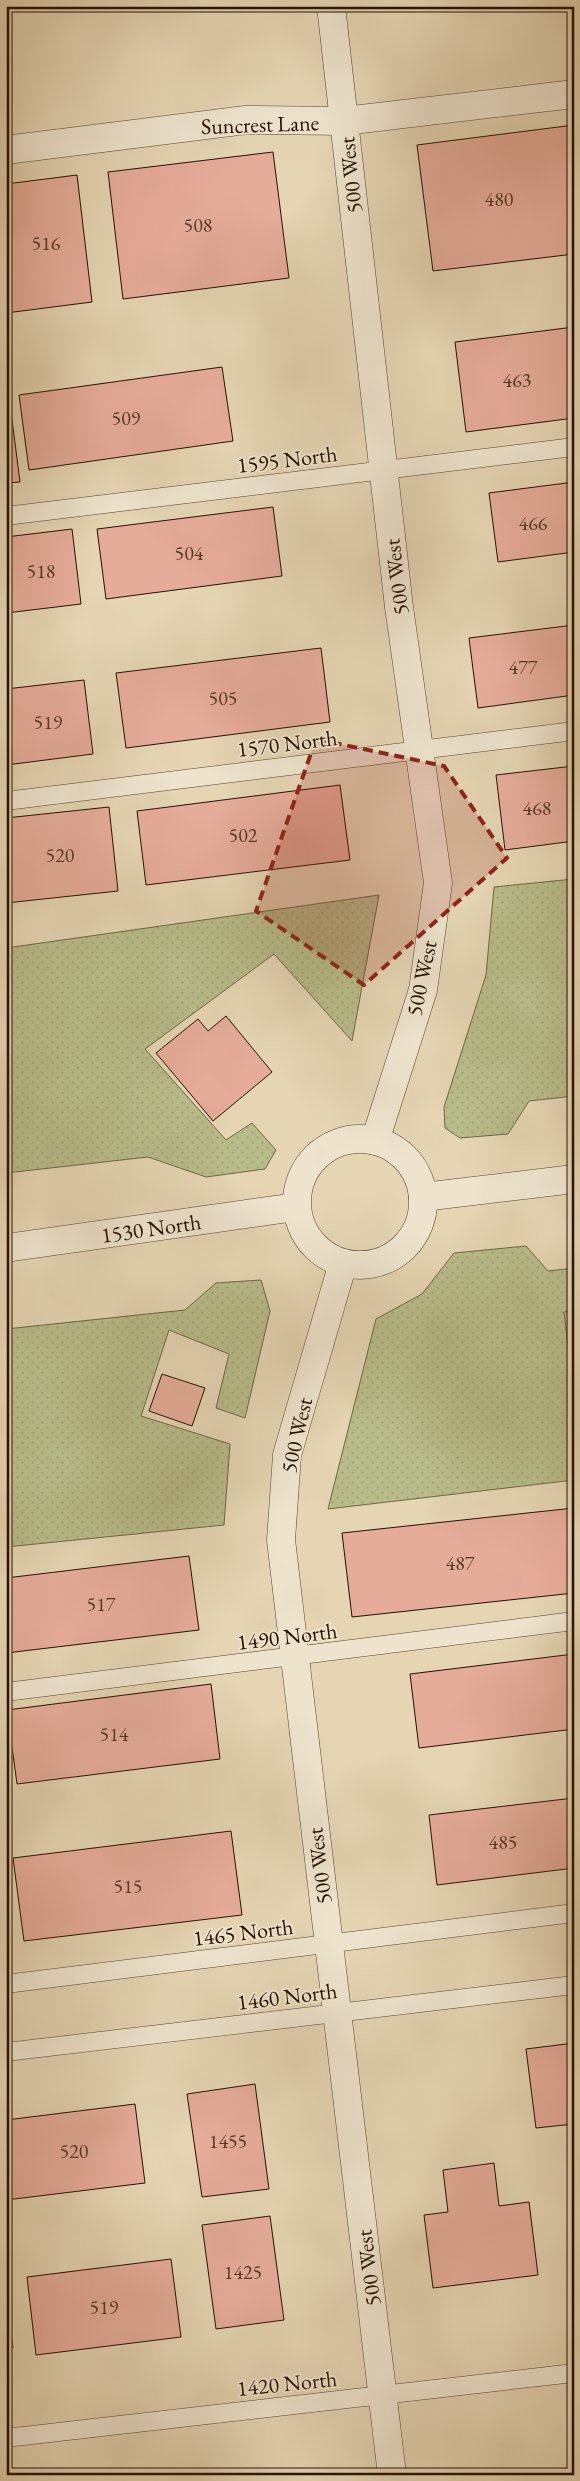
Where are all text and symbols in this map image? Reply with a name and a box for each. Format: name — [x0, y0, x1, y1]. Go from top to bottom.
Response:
street label: Suncrest Lane — [200, 108, 320, 141]
street label: 500 West — [332, 135, 369, 215]
house number: 480 — [485, 186, 514, 212]
house number: 508 — [184, 212, 212, 238]
house number: 516 — [32, 230, 61, 256]
house number: 463 — [503, 367, 531, 393]
house number: 509 — [112, 405, 141, 431]
street label: 1595 North — [235, 439, 339, 480]
house number: 466 — [519, 510, 548, 536]
street label: 500 West — [377, 537, 416, 617]
house number: 504 — [175, 540, 204, 566]
house number: 518 — [27, 558, 55, 584]
house number: 477 — [509, 654, 538, 680]
house number: 505 — [209, 685, 237, 711]
house number: 519 — [34, 709, 63, 735]
street label: 1570 North — [235, 723, 339, 764]
house number: 468 — [523, 795, 551, 821]
house number: 502 — [229, 822, 258, 848]
house number: 520 — [46, 842, 75, 868]
street label: 500 West — [399, 938, 444, 1019]
street label: 1530 North — [99, 1207, 203, 1250]
street label: 500 West — [274, 1394, 319, 1476]
house number: 487 — [446, 1550, 475, 1576]
house number: 517 — [87, 1591, 116, 1617]
street label: 1490 North — [235, 1616, 339, 1657]
house number: 514 — [100, 1721, 129, 1747]
street label: 500 West — [300, 1826, 339, 1906]
house number: 485 — [489, 1829, 517, 1855]
house number: 515 — [114, 1873, 142, 1899]
street label: 1465 North — [191, 1912, 295, 1953]
street label: 1460 North — [235, 1976, 339, 2017]
house number: 1455 — [209, 2128, 247, 2154]
house number: 520 — [60, 2138, 89, 2164]
street label: 500 West — [349, 2228, 388, 2308]
house number: 1425 — [224, 2259, 262, 2285]
house number: 519 — [90, 2294, 119, 2320]
street label: 1420 North — [236, 2364, 339, 2403]

